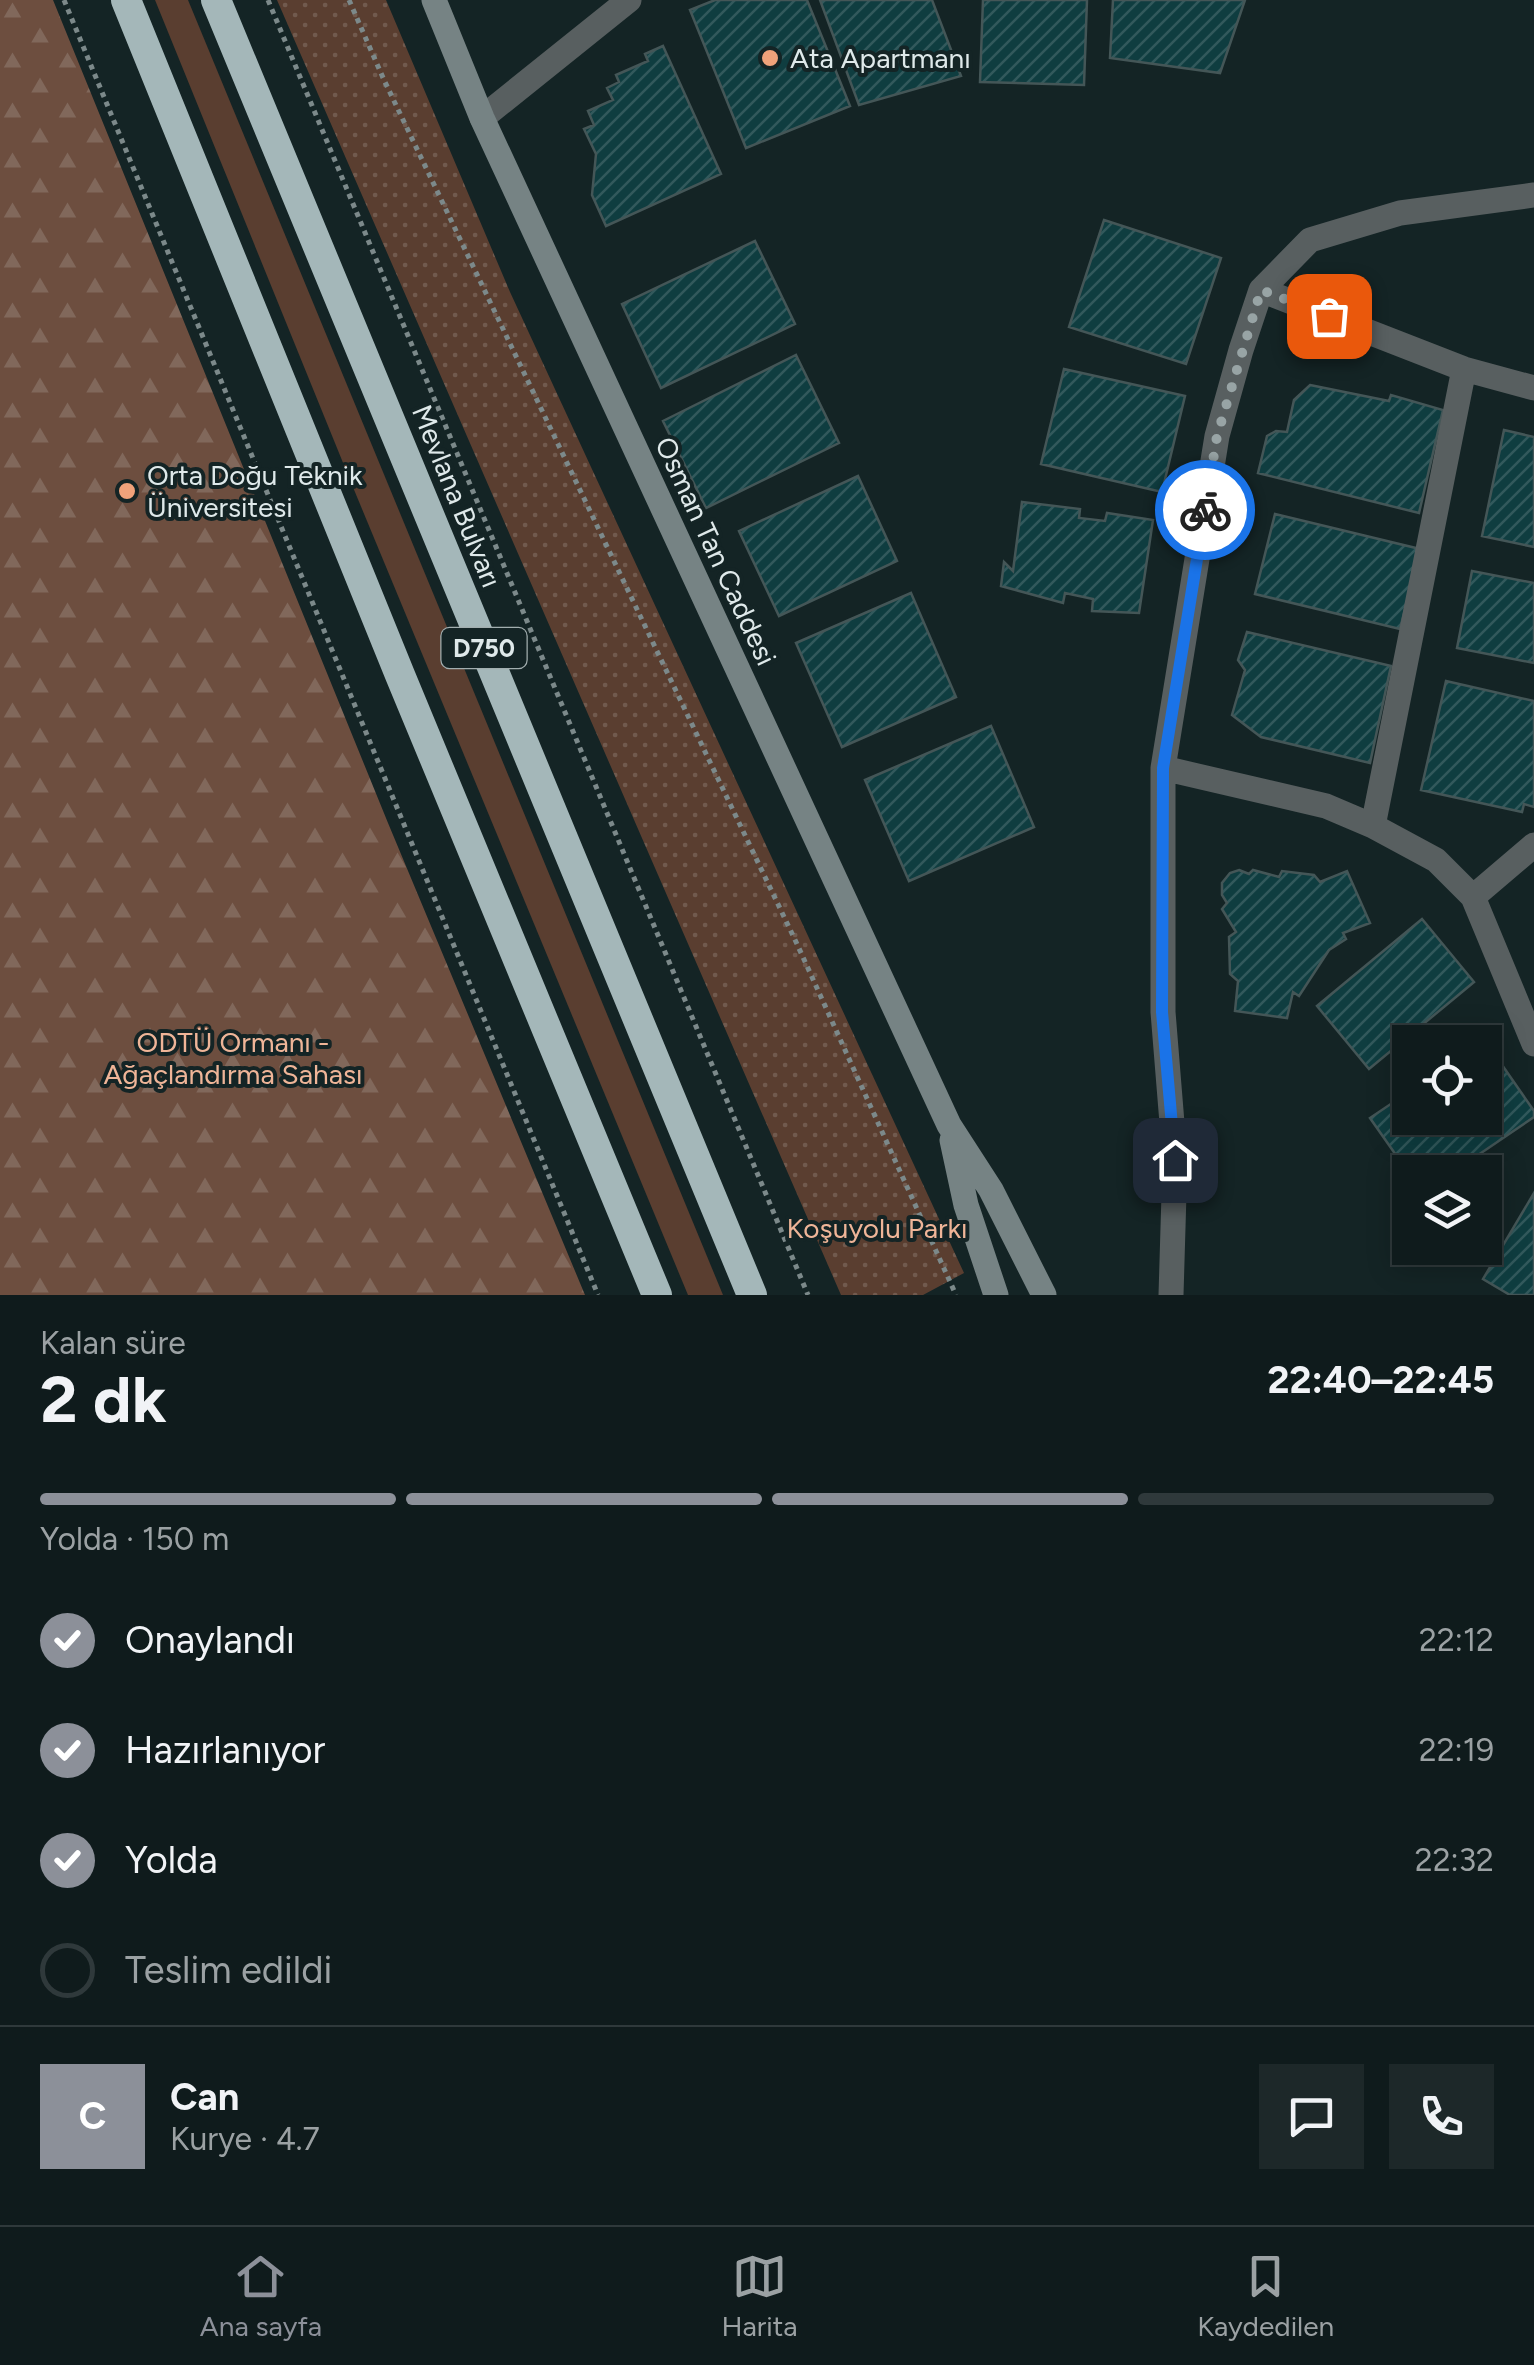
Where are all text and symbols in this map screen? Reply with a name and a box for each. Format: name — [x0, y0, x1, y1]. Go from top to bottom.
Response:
place label: Ata Apartmanı — [790, 41, 971, 75]
marker: Ata Apartmanı — [759, 47, 781, 69]
pin — [1287, 274, 1372, 359]
icon: bag — [1302, 289, 1357, 344]
street label: Mevlana Bulvarı — [405, 400, 509, 592]
street label: Osman Tan Caddesi — [648, 431, 784, 671]
place label: Orta Doğu Teknik Üniversitesi — [147, 458, 363, 524]
courier — [1155, 460, 1255, 560]
marker: Orta Doğu Teknik Üniversitesi — [116, 480, 138, 502]
icon: bike — [1178, 483, 1233, 538]
road number: D750 — [442, 628, 526, 668]
park label: ODTÜ Ormanı - Ağaçlandırma Sahası — [103, 1025, 363, 1091]
map controls — [1392, 1025, 1502, 1265]
button: locate — [1392, 1025, 1502, 1135]
pin — [1133, 1118, 1218, 1203]
icon: home — [1148, 1133, 1203, 1188]
button: layers — [1392, 1155, 1502, 1265]
park label: Koşuyolu Parkı — [787, 1211, 967, 1245]
text: Kalan süre — [40, 1324, 186, 1362]
text: 22:40–22:45 — [1267, 1357, 1494, 1403]
text: 2 dk — [40, 1360, 167, 1438]
text: Yolda · 150 m — [40, 1520, 229, 1558]
icon: check — [40, 1613, 95, 1668]
text: Onaylandı — [125, 1617, 295, 1663]
text: 22:12 — [1419, 1621, 1494, 1659]
icon: check — [40, 1723, 95, 1778]
text: Hazırlanıyor — [125, 1727, 325, 1773]
text: 22:19 — [1419, 1731, 1494, 1769]
icon: check — [40, 1833, 95, 1888]
text: Yolda — [125, 1837, 218, 1883]
text: 22:32 — [1415, 1841, 1494, 1879]
text: Teslim edildi — [125, 1947, 332, 1993]
button: chat — [1259, 2064, 1364, 2169]
button: phone — [1389, 2064, 1494, 2169]
text: Can — [170, 2074, 239, 2120]
text: C — [79, 2093, 106, 2139]
text: Kurye · 4.7 — [170, 2120, 320, 2158]
tab: Ana sayfa — [200, 2249, 322, 2343]
tab: Harita — [722, 2249, 798, 2343]
tab: Kaydedilen — [1197, 2249, 1334, 2343]

